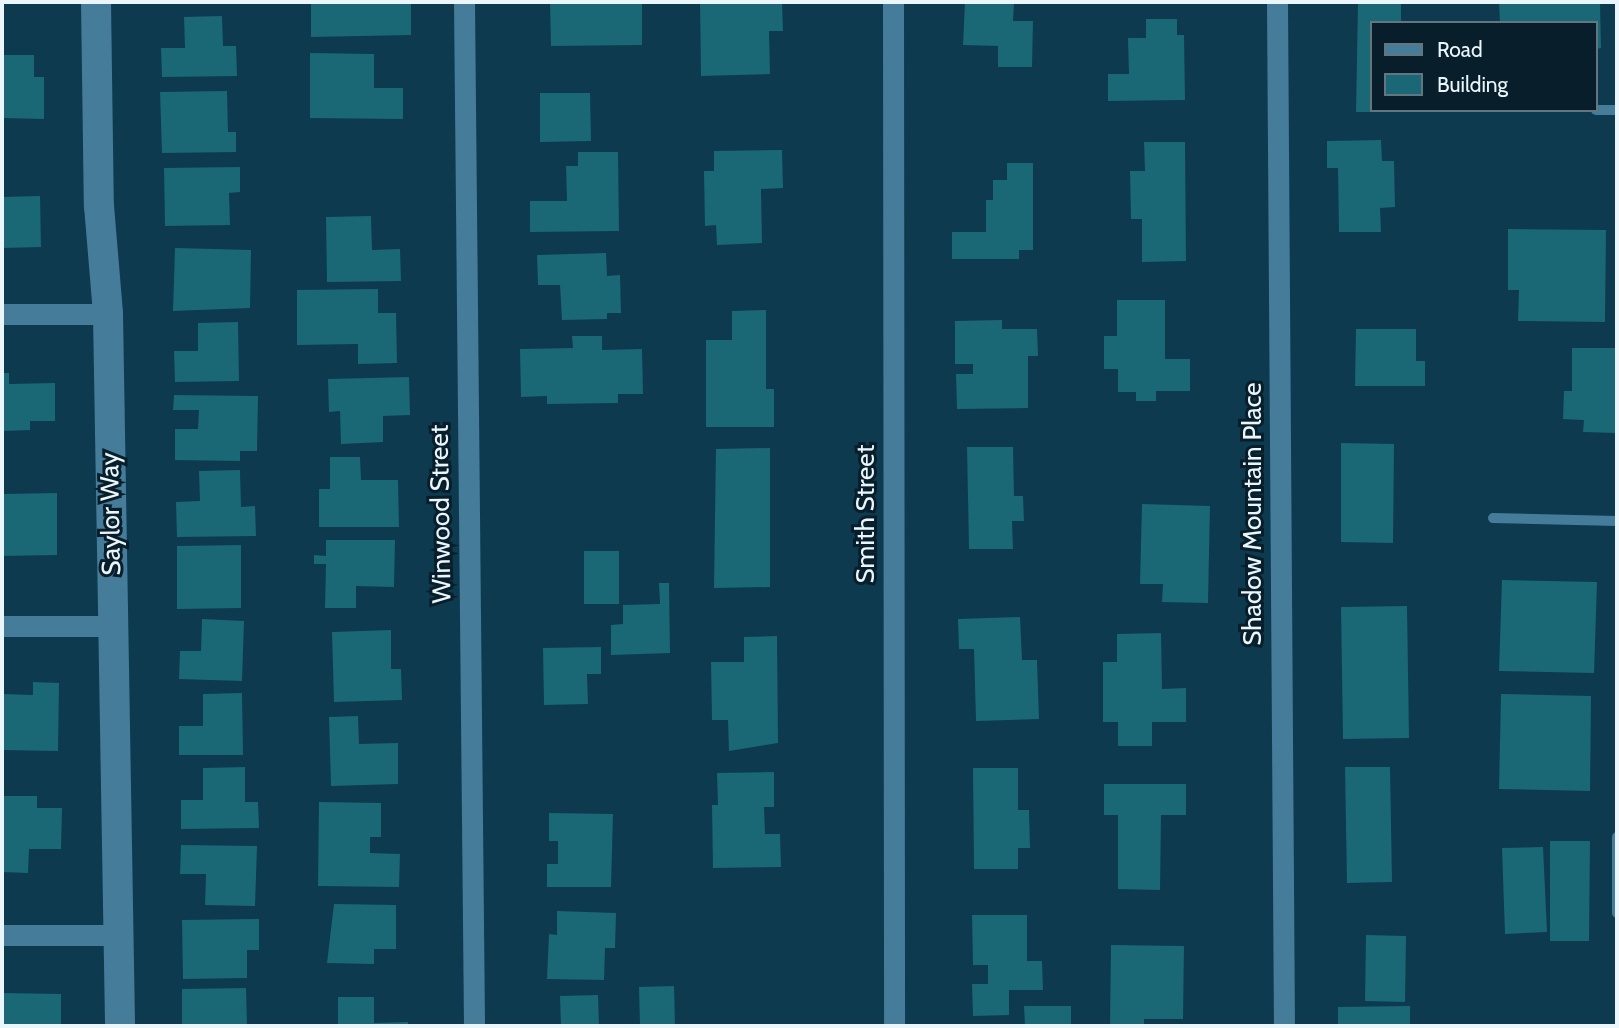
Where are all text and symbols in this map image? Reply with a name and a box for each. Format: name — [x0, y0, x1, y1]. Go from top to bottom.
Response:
legend — [1370, 21, 1598, 112]
text: Road — [1437, 37, 1483, 62]
text: Building — [1437, 72, 1508, 97]
street label: Shadow Mountain Place — [1237, 382, 1269, 646]
street label: Winwood Street — [424, 424, 458, 604]
street label: Smith Street — [850, 445, 882, 583]
street label: Saylor Way — [94, 452, 128, 576]

